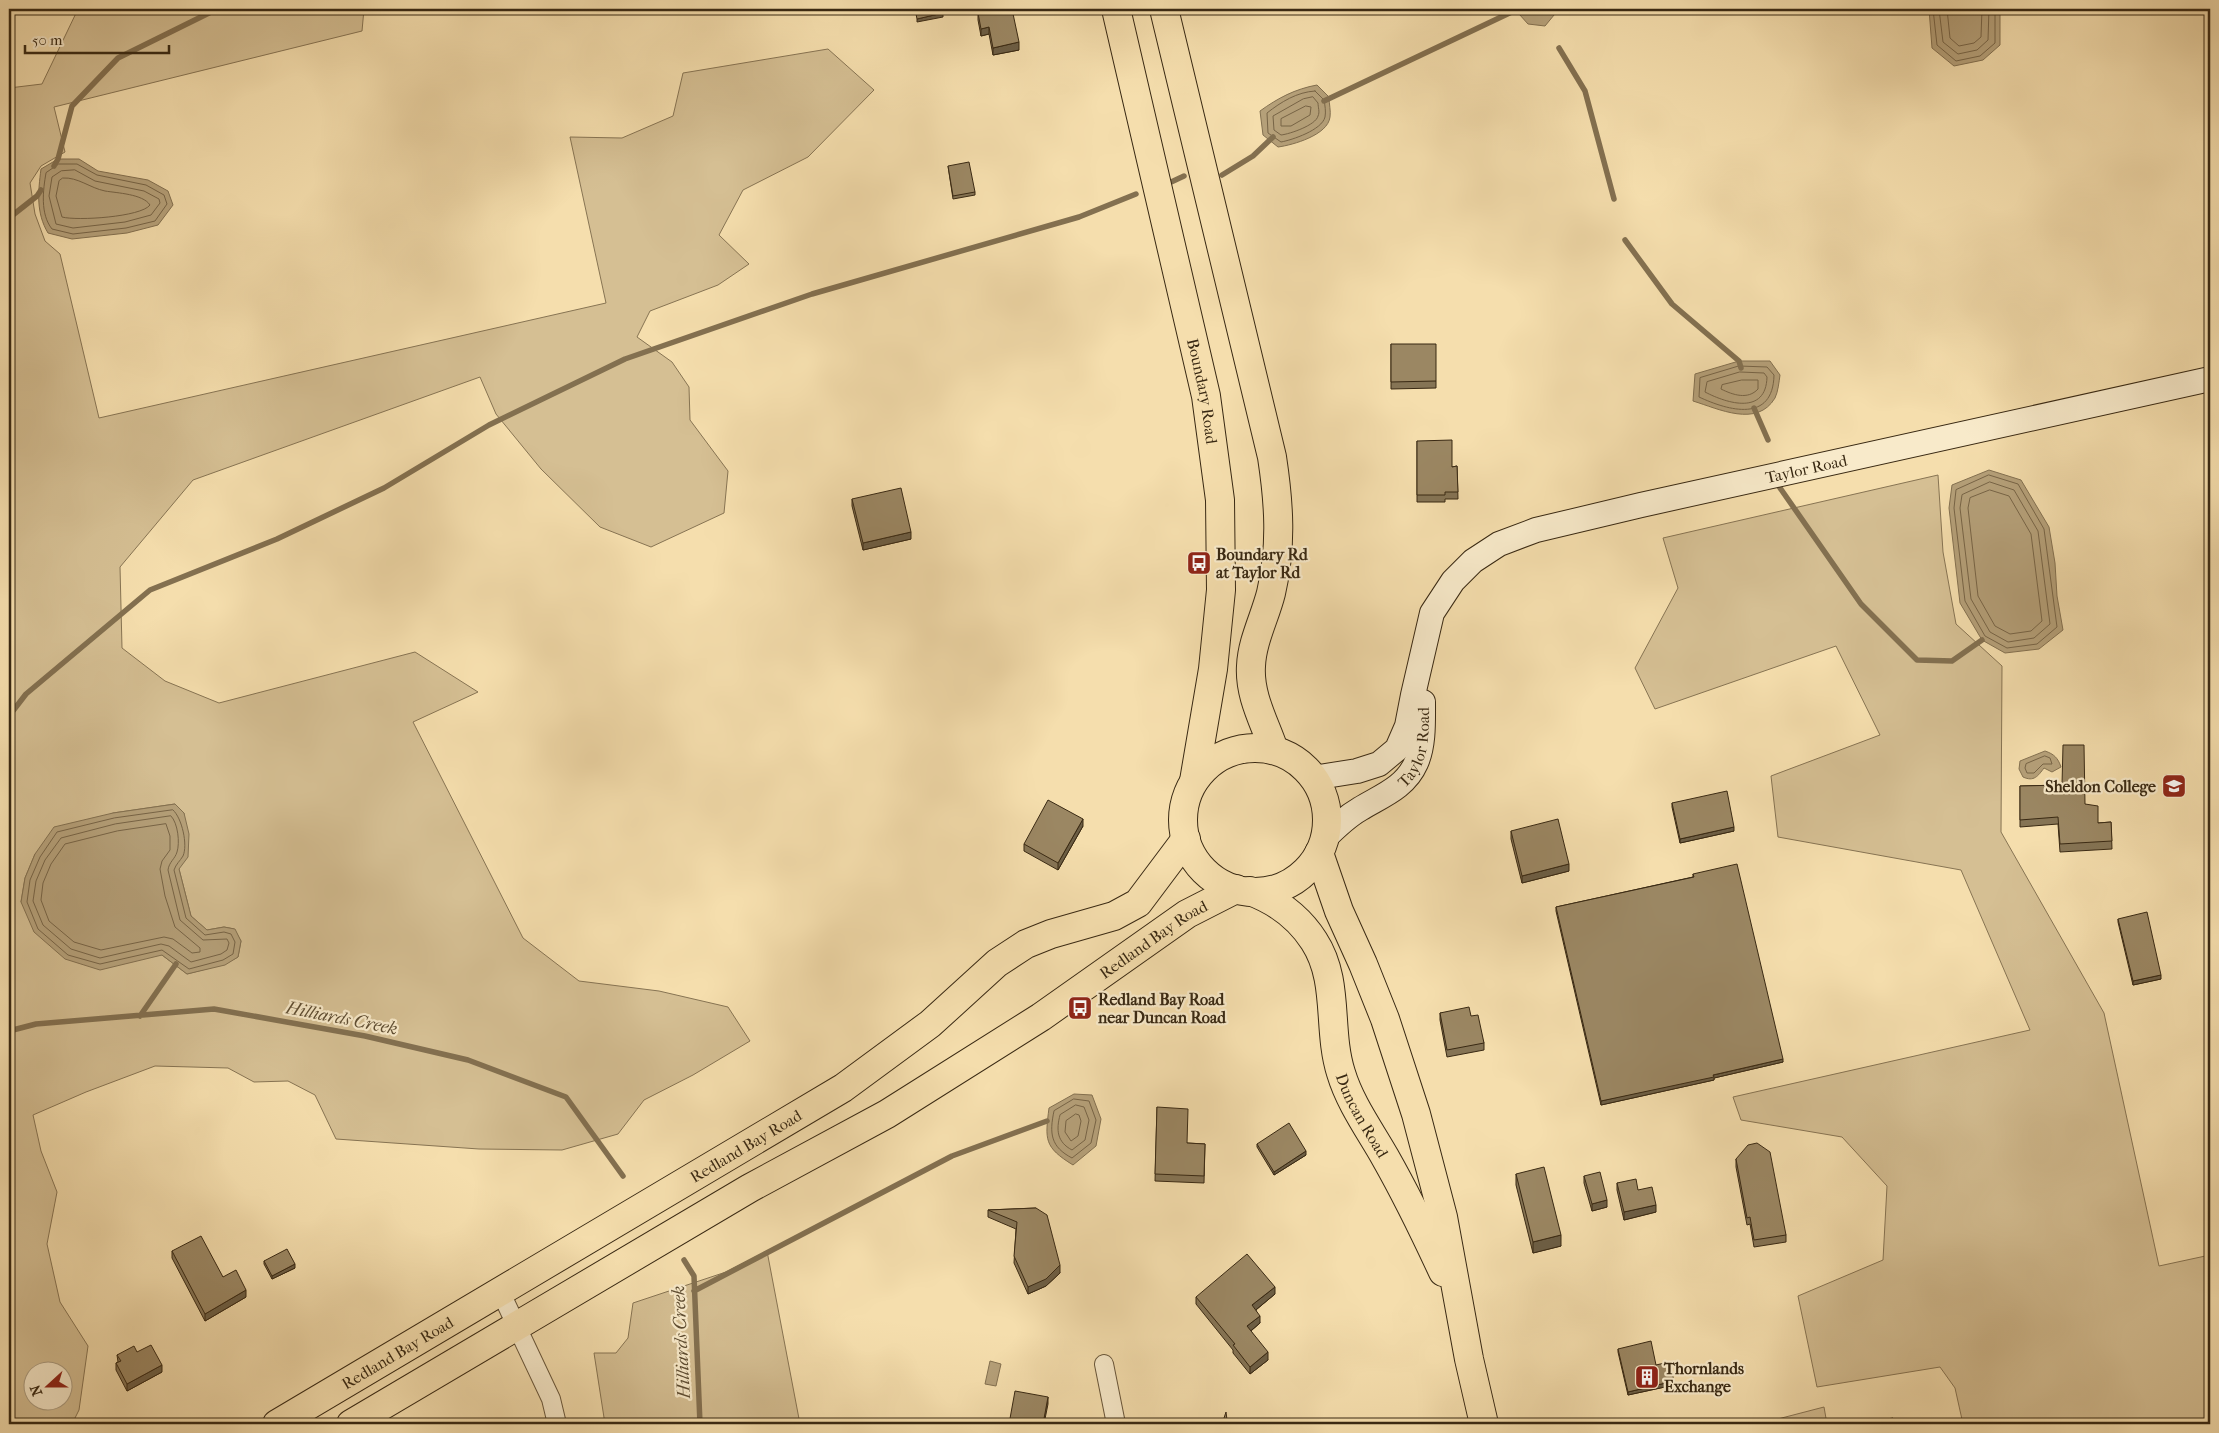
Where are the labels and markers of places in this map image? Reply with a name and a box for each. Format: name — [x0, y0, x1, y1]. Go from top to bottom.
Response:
place label: Boundary Rd at Taylor Rd — [1216, 545, 1309, 583]
bus stop icon: Boundary Rd at Taylor Rd — [1186, 550, 1212, 576]
school or university icon: Sheldon College — [2161, 773, 2187, 799]
place label: Sheldon College — [2045, 777, 2156, 797]
place label: Redland Bay Road near Duncan Road — [1097, 990, 1227, 1027]
bus stop icon: Redland Bay Road near Duncan Road — [1067, 995, 1093, 1021]
place label: Thornlands Exchange — [1663, 1359, 1744, 1397]
building icon: Thornlands Exchange — [1634, 1364, 1660, 1390]

